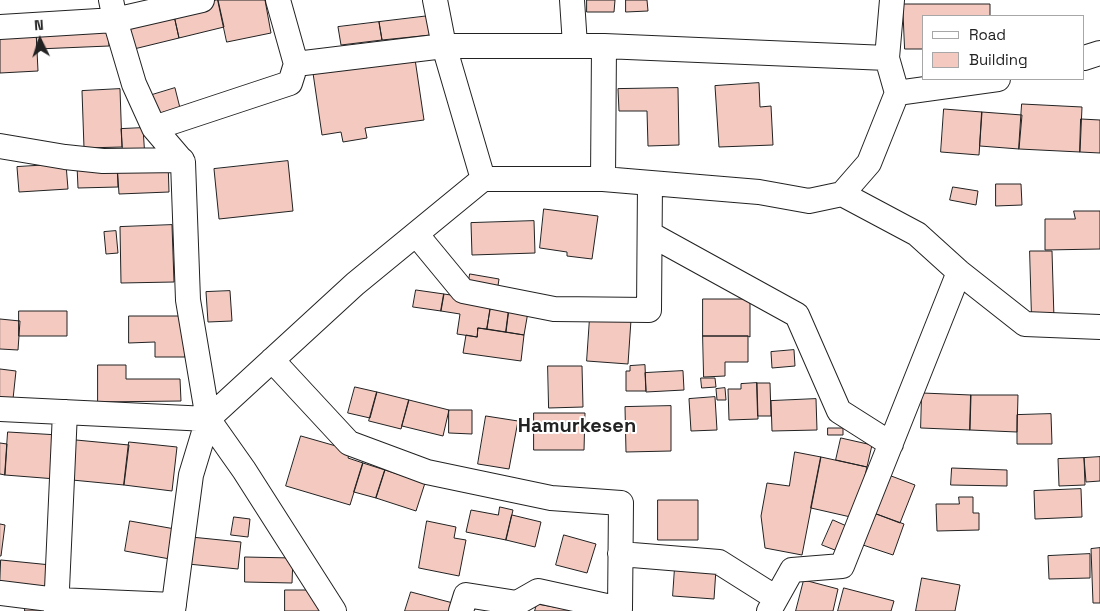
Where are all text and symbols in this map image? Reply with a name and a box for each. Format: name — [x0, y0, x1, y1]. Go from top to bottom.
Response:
north arrow — [15, 15, 65, 65]
legend — [922, 15, 1085, 80]
text: N — [34, 16, 44, 34]
text: Road — [969, 25, 1006, 44]
text: Building — [969, 50, 1028, 69]
district label: Hamurkesen — [518, 415, 636, 439]

